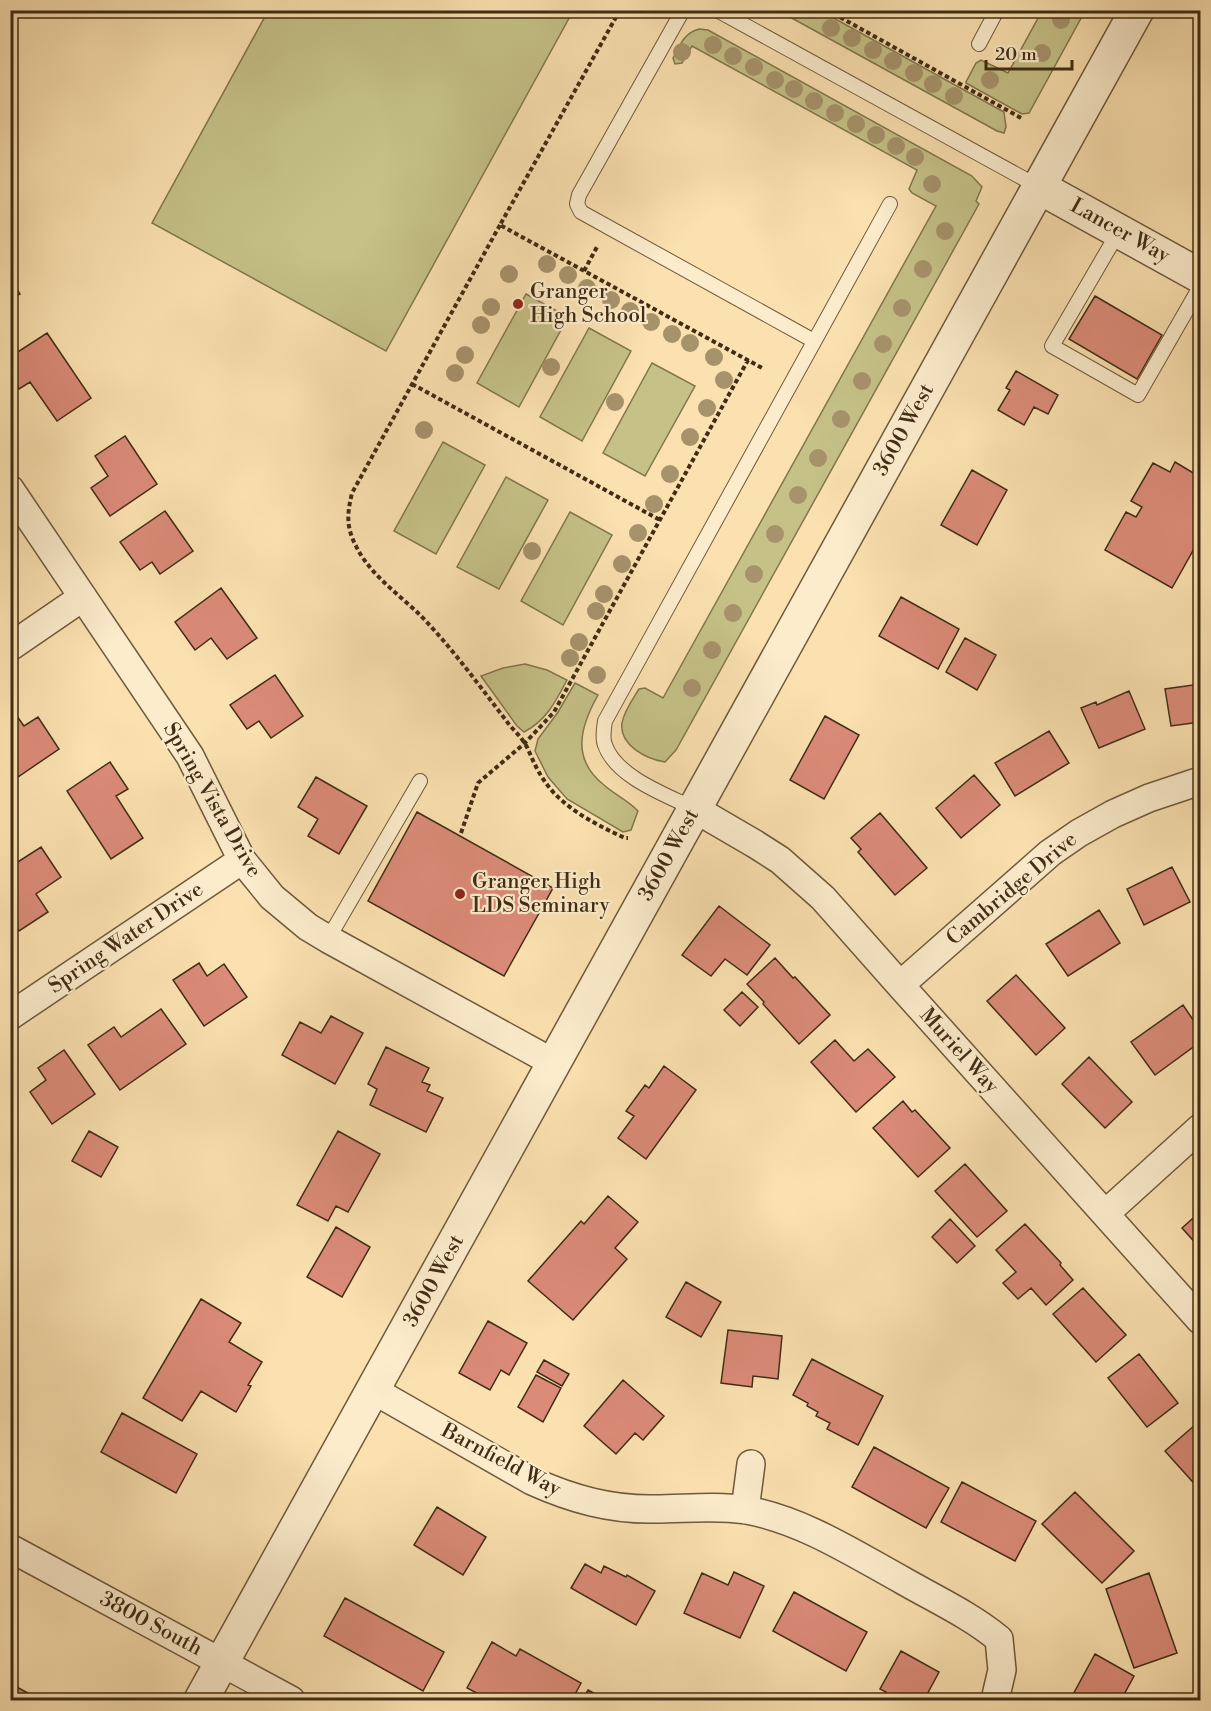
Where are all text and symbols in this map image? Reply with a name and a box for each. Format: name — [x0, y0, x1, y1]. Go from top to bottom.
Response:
scale bar — [986, 33, 1072, 71]
text: 20 m — [995, 43, 1037, 66]
street label: Lancer Way — [1066, 193, 1175, 269]
place label: Granger High School — [530, 279, 646, 329]
marker: Granger High School — [511, 297, 525, 311]
street label: 3600 West — [868, 379, 940, 481]
street label: Spring Vista Drive — [157, 718, 267, 882]
street label: 3600 West — [633, 804, 705, 906]
street label: Cambridge Drive — [941, 827, 1083, 951]
place label: Granger High LDS Seminary — [472, 869, 611, 919]
street label: Spring Water Drive — [44, 877, 208, 999]
marker: Granger High LDS Seminary — [453, 887, 467, 901]
street label: Muriel Way — [914, 1003, 1005, 1100]
street label: 3600 West — [398, 1230, 470, 1332]
street label: Barnfield Way — [436, 1417, 566, 1503]
street label: 3800 South — [95, 1586, 207, 1662]

